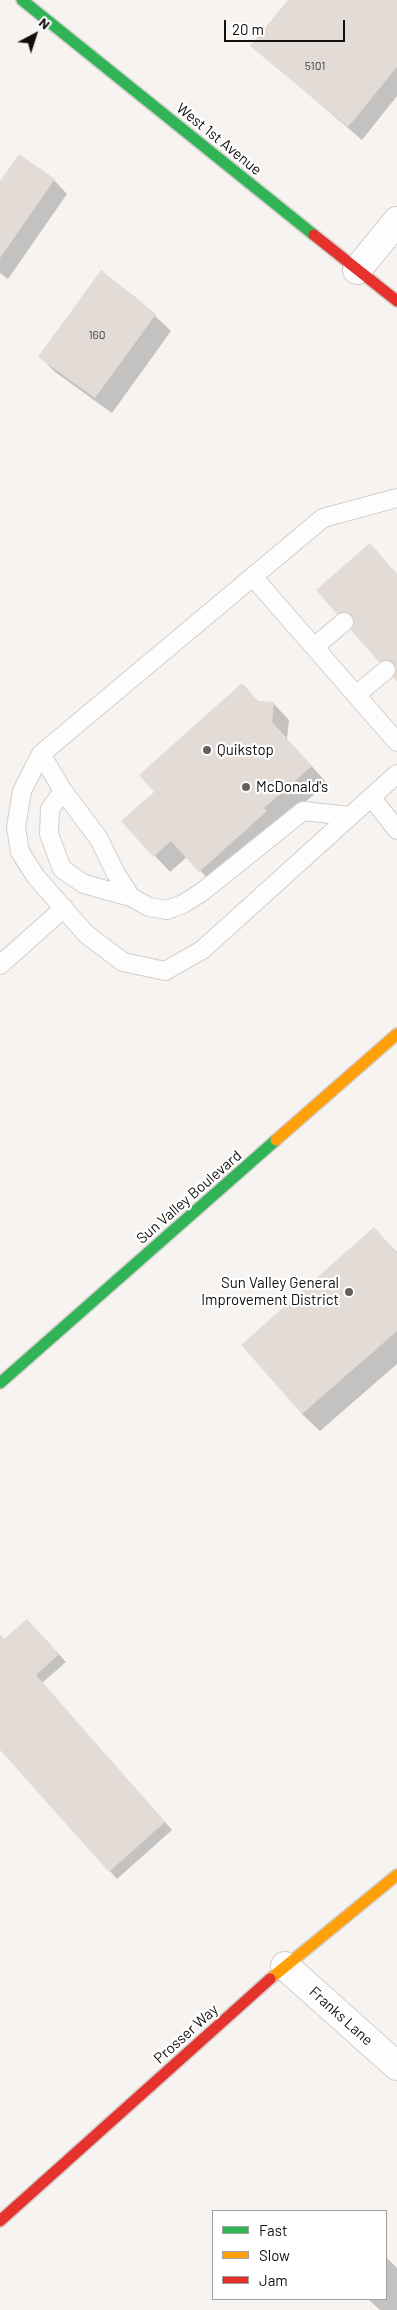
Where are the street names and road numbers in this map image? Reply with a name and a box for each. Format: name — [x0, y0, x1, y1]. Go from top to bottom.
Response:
street label: West 1st Avenue — [173, 99, 265, 179]
street label: Sun Valley Boulevard — [133, 1146, 245, 1248]
street label: Franks Lane — [305, 1983, 377, 2049]
street label: Prosser Way — [150, 2001, 222, 2067]

